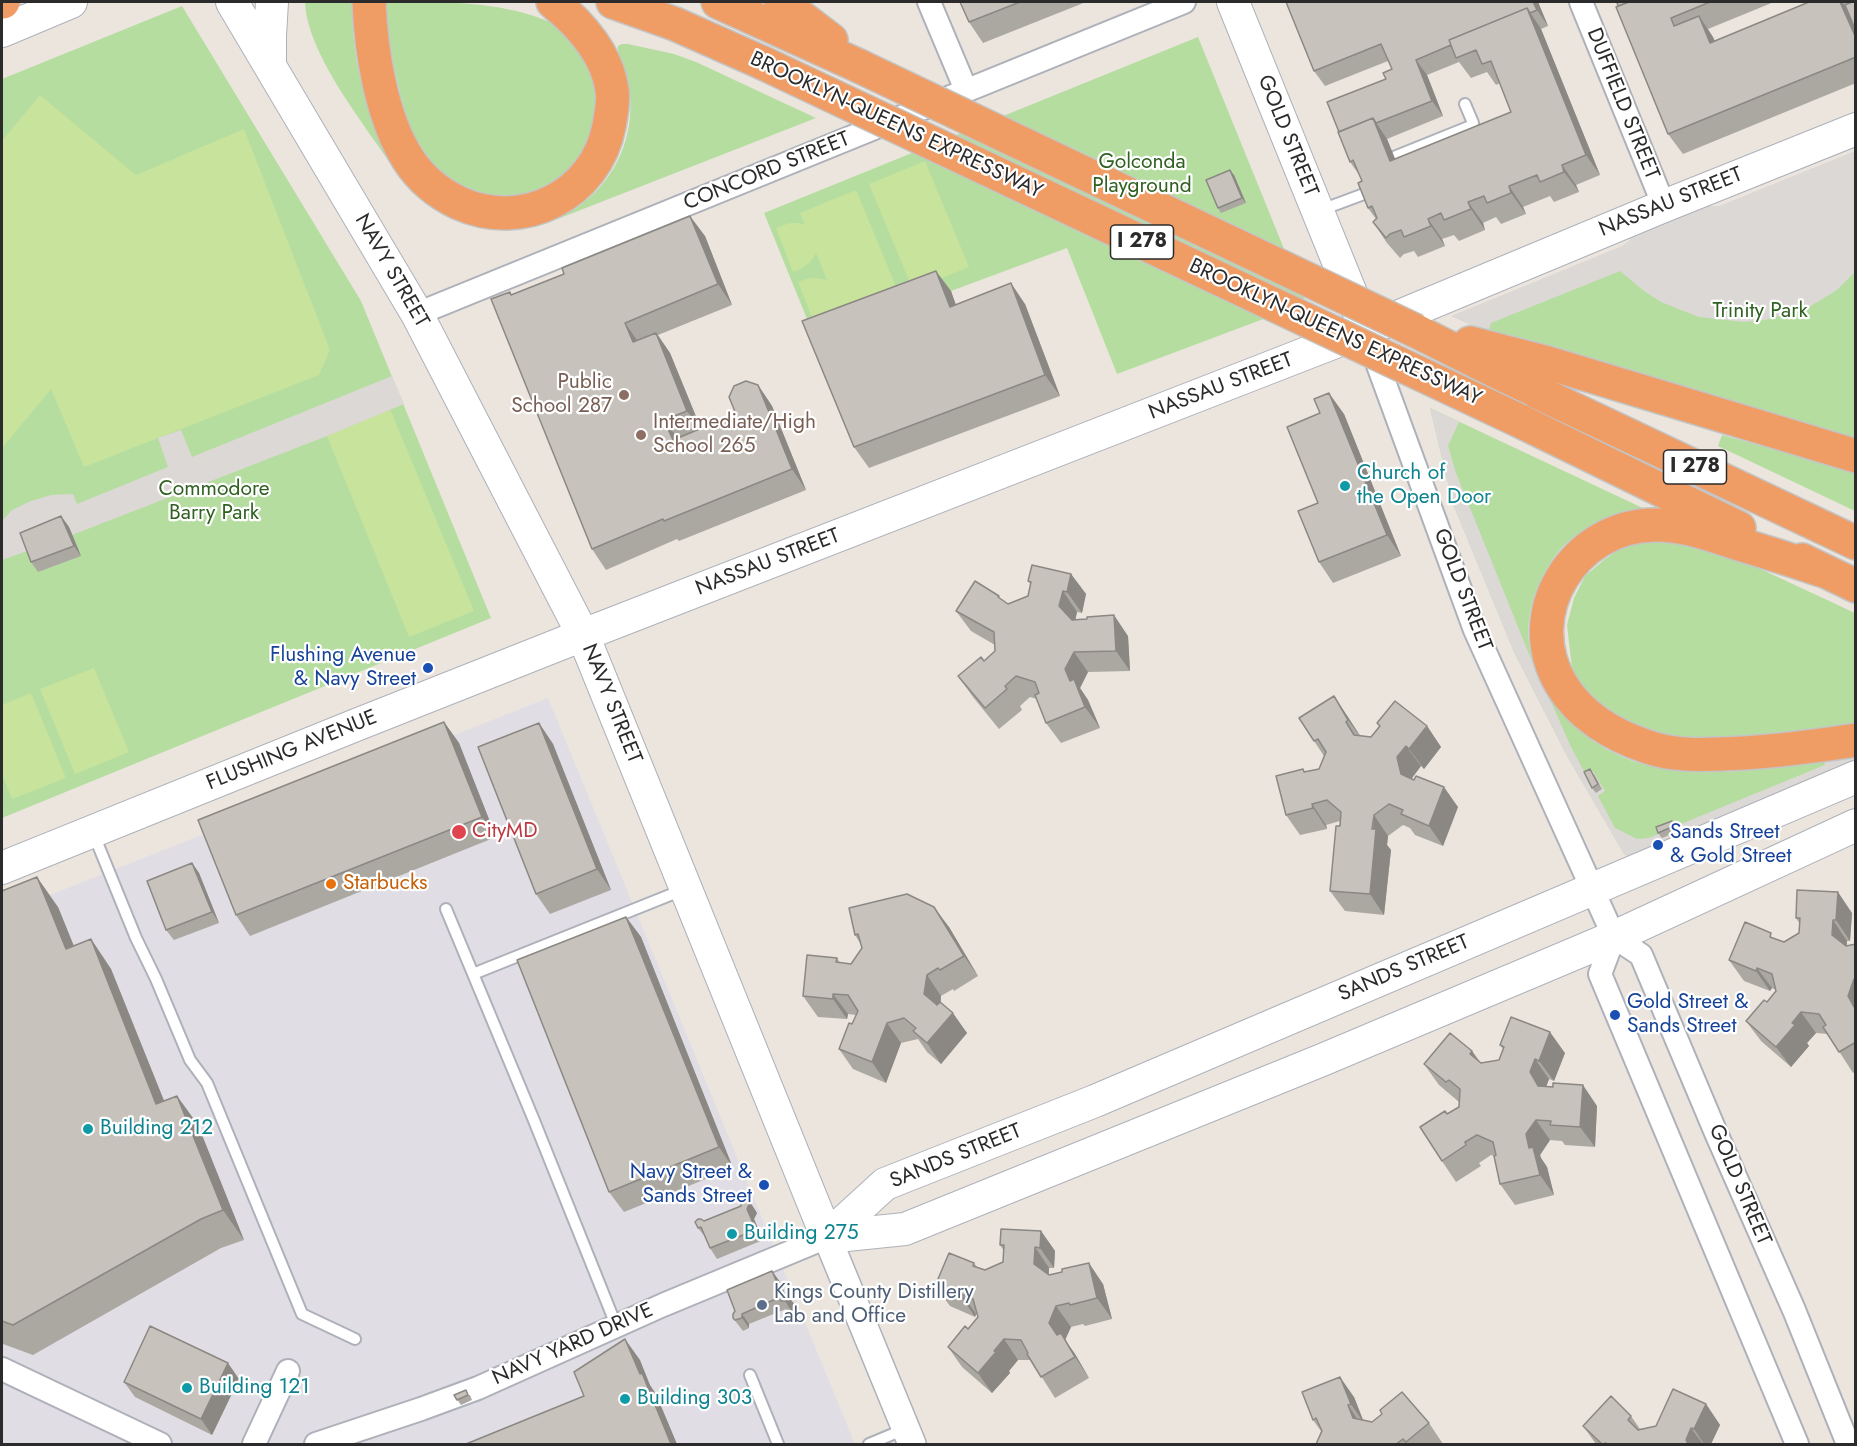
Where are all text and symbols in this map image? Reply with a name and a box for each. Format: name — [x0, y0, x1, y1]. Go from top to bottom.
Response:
street label: DUFFIELD STREET — [1580, 25, 1664, 183]
street label: BROOKLYN-QUEENS EXPRESSWAY — [746, 47, 1046, 205]
street label: GOLD STREET — [1251, 72, 1323, 200]
street label: CONCORD STREET — [680, 127, 854, 217]
park label: Golconda Playground — [1092, 150, 1192, 200]
street label: NASSAU STREET — [1596, 163, 1746, 243]
street label: NAVY STREET — [348, 210, 434, 332]
road number: I 278 — [1110, 225, 1174, 259]
street label: BROOKLYN-QUEENS EXPRESSWAY — [1185, 254, 1485, 412]
park label: Trinity Park — [1712, 299, 1808, 325]
street label: NASSAU STREET — [1145, 348, 1297, 426]
place label: Public School 287 — [511, 370, 612, 420]
marker: Public School 287 — [617, 388, 631, 402]
place label: Intermediate/High School 265 — [653, 410, 816, 460]
marker: Intermediate/High School 265 — [634, 428, 648, 442]
road number: I 278 — [1664, 450, 1726, 484]
place label: Church of the Open Door — [1357, 461, 1491, 511]
park label: Commodore Barry Park — [158, 477, 270, 527]
marker: Church of the Open Door — [1338, 479, 1352, 493]
street label: NASSAU STREET — [692, 524, 844, 602]
street label: GOLD STREET — [1427, 525, 1497, 655]
street label: NAVY STREET — [576, 641, 646, 767]
place label: Flushing Avenue & Navy Street — [270, 643, 416, 693]
marker: Flushing Avenue & Navy Street — [421, 661, 435, 675]
street label: FLUSHING AVENUE — [203, 705, 381, 797]
place label: CityMD — [472, 819, 537, 845]
place label: Sands Street & Gold Street — [1670, 820, 1791, 870]
marker: CityMD — [450, 823, 468, 841]
marker: Sands Street & Gold Street — [1651, 838, 1665, 852]
place label: Starbucks — [343, 871, 428, 897]
marker: Starbucks — [324, 877, 338, 891]
street label: SANDS STREET — [1335, 930, 1473, 1008]
place label: Gold Street & Sands Street — [1627, 990, 1748, 1040]
marker: Gold Street & Sands Street — [1608, 1008, 1622, 1022]
place label: Building 212 — [100, 1116, 213, 1142]
street label: SANDS STREET — [887, 1119, 1025, 1195]
street label: GOLD STREET — [1702, 1121, 1776, 1249]
marker: Building 212 — [81, 1122, 95, 1136]
place label: Navy Street & Sands Street — [630, 1160, 752, 1210]
marker: Navy Street & Sands Street — [757, 1178, 771, 1192]
place label: Building 275 — [744, 1221, 859, 1247]
marker: Building 275 — [725, 1227, 739, 1241]
place label: Kings County Distillery Lab and Office — [774, 1280, 974, 1330]
street label: NAVY YARD DRIVE — [489, 1298, 657, 1392]
marker: Kings County Distillery Lab and Office — [755, 1298, 769, 1312]
place label: Building 121 — [199, 1375, 310, 1401]
marker: Building 121 — [180, 1381, 194, 1395]
place label: Building 303 — [637, 1386, 752, 1412]
marker: Building 303 — [618, 1392, 632, 1406]

